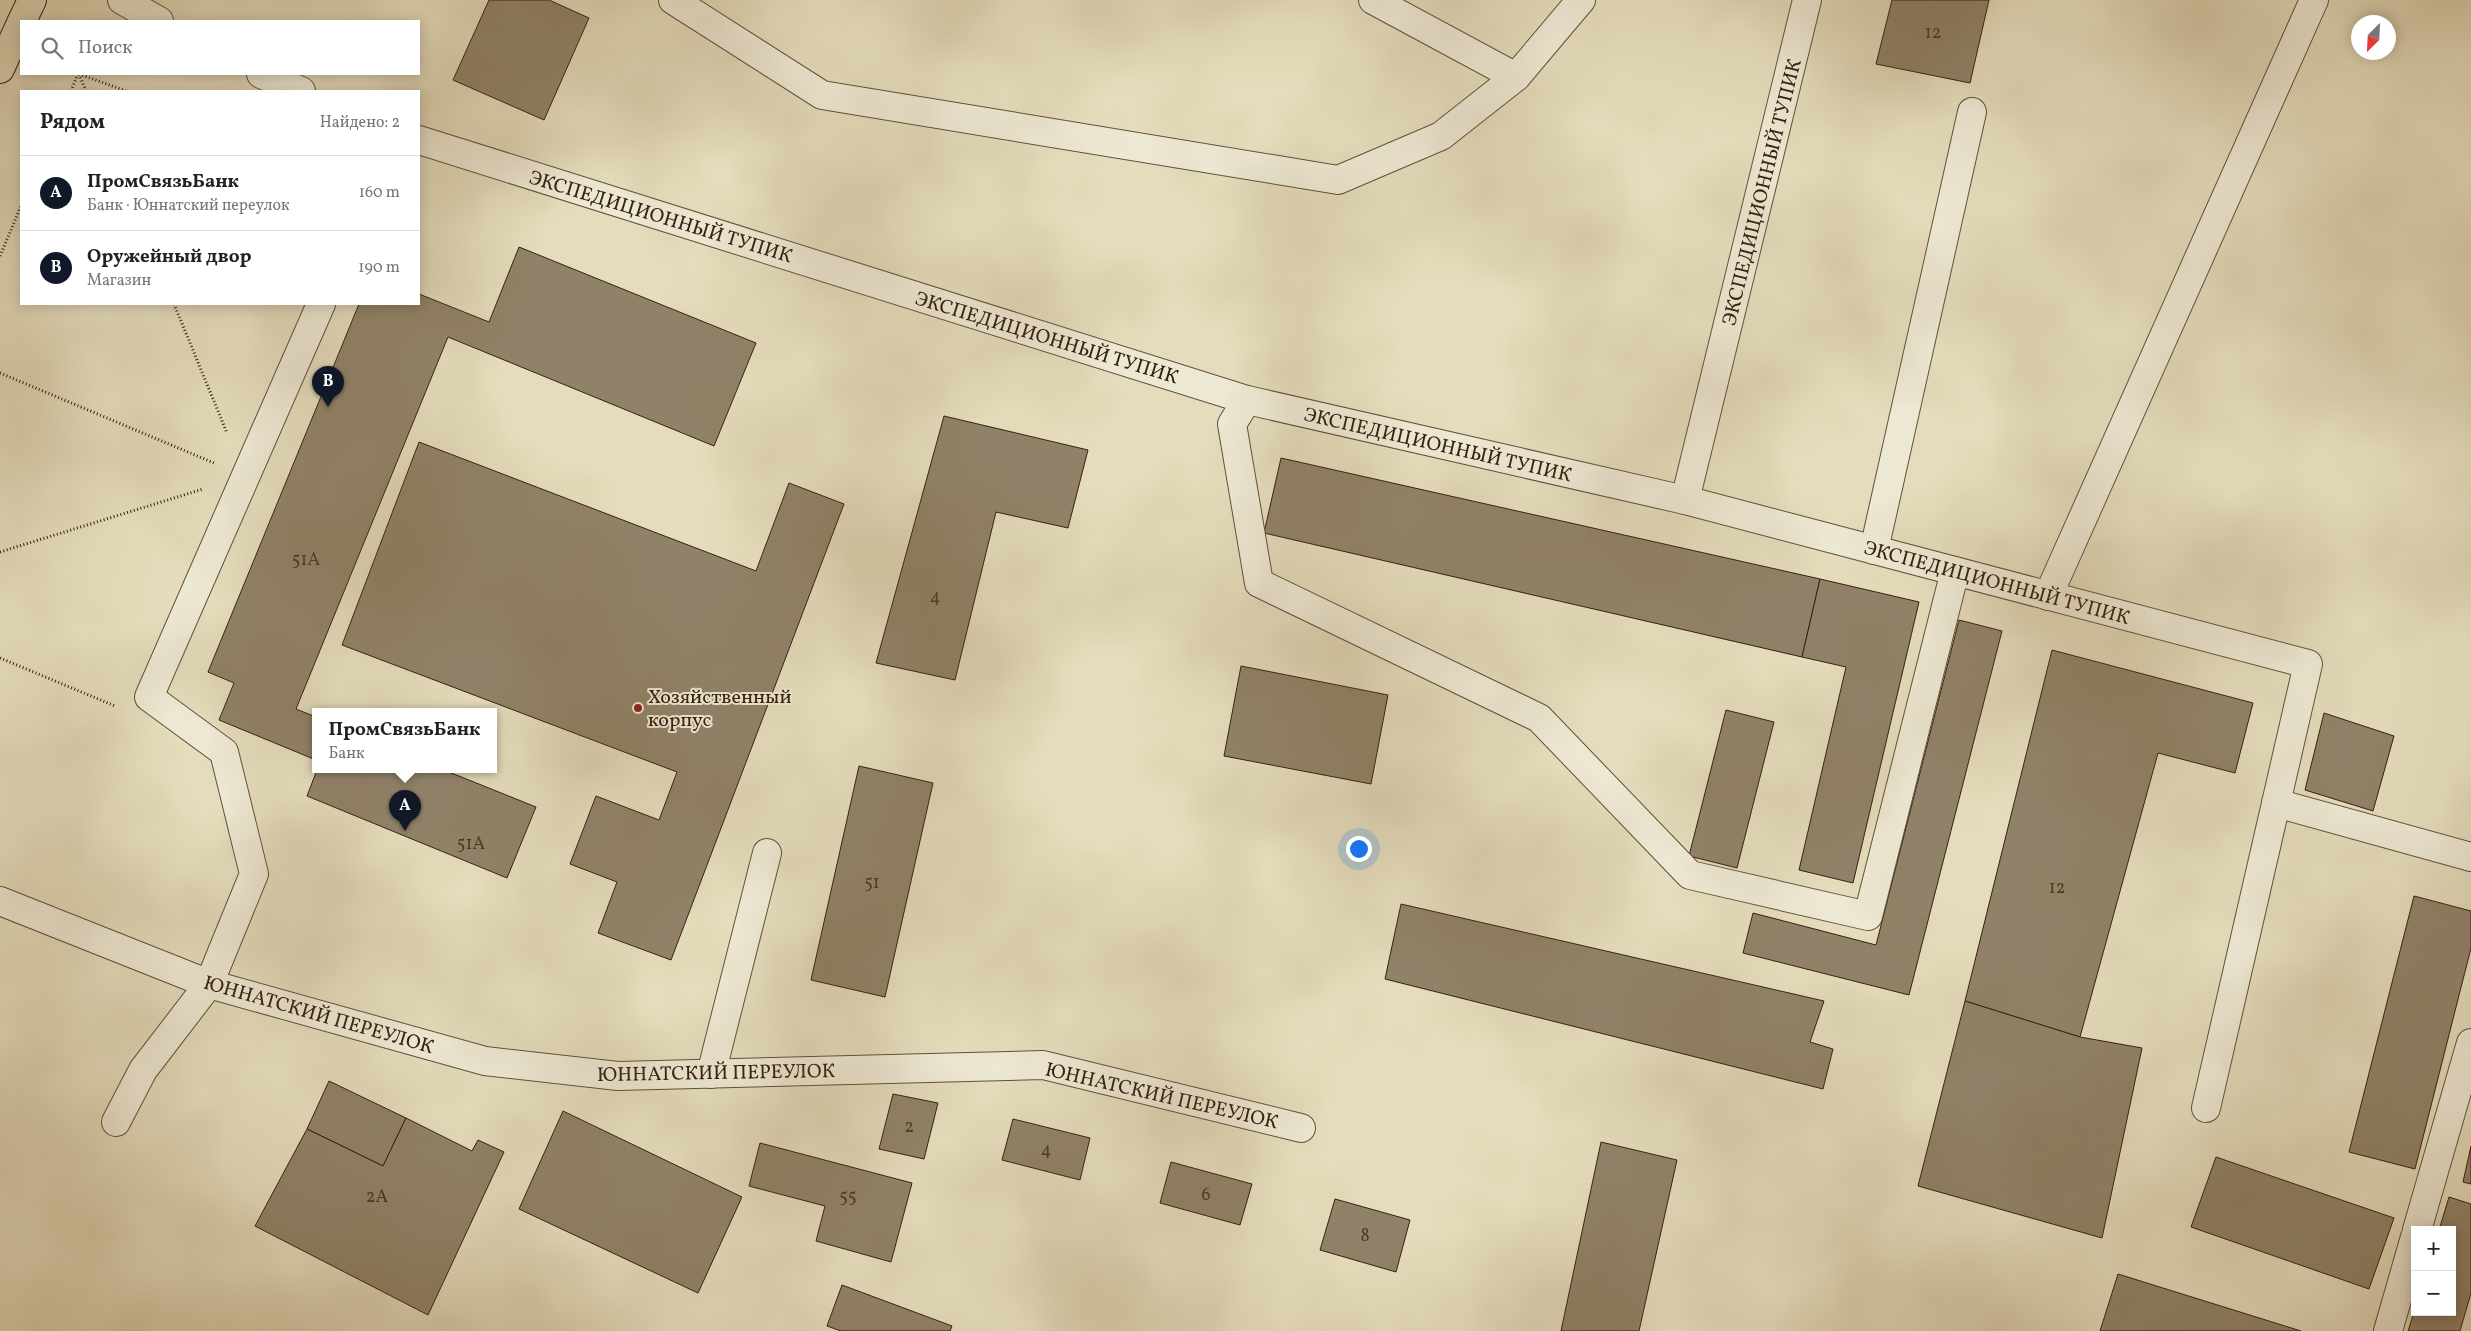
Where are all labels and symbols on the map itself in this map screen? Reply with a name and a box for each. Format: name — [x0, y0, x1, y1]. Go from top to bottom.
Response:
north arrow — [2351, 15, 2396, 60]
house number: 12 — [1925, 21, 1941, 46]
street label: ЭКСПЕДИЦИОННЫЙ ТУПИК — [1716, 56, 1810, 329]
street label: ЭКСПЕДИЦИОННЫЙ ТУПИК — [525, 164, 796, 271]
street label: ЭКСПЕДИЦИОННЫЙ ТУПИК — [911, 285, 1182, 392]
pin: B — [312, 366, 344, 407]
street label: ЭКСПЕДИЦИОННЫЙ ТУПИК — [1301, 401, 1575, 490]
street label: ЭКСПЕДИЦИОННЫЙ ТУПИК — [1861, 535, 2133, 633]
house number: 51А — [292, 548, 320, 573]
house number: 4 — [930, 585, 940, 610]
place label: Хозяйственный корпус — [648, 684, 792, 735]
marker: Хозяйственный корпус — [632, 702, 644, 714]
pin: A — [389, 790, 421, 831]
house number: 51А — [457, 832, 485, 857]
your location — [1346, 836, 1372, 862]
house number: 51 — [864, 871, 880, 896]
house number: 12 — [2049, 876, 2065, 901]
street label: ЮННАТСКИЙ ПЕРЕУЛОК — [200, 970, 437, 1062]
street label: ЮННАТСКИЙ ПЕРЕУЛОК — [1042, 1057, 1281, 1137]
street label: ЮННАТСКИЙ ПЕРЕУЛОК — [597, 1058, 836, 1090]
house number: 2 — [904, 1115, 914, 1140]
house number: 4 — [1041, 1138, 1051, 1163]
house number: 6 — [1201, 1183, 1211, 1208]
house number: 2А — [366, 1185, 388, 1210]
house number: 55 — [839, 1185, 857, 1210]
house number: 8 — [1360, 1224, 1370, 1249]

